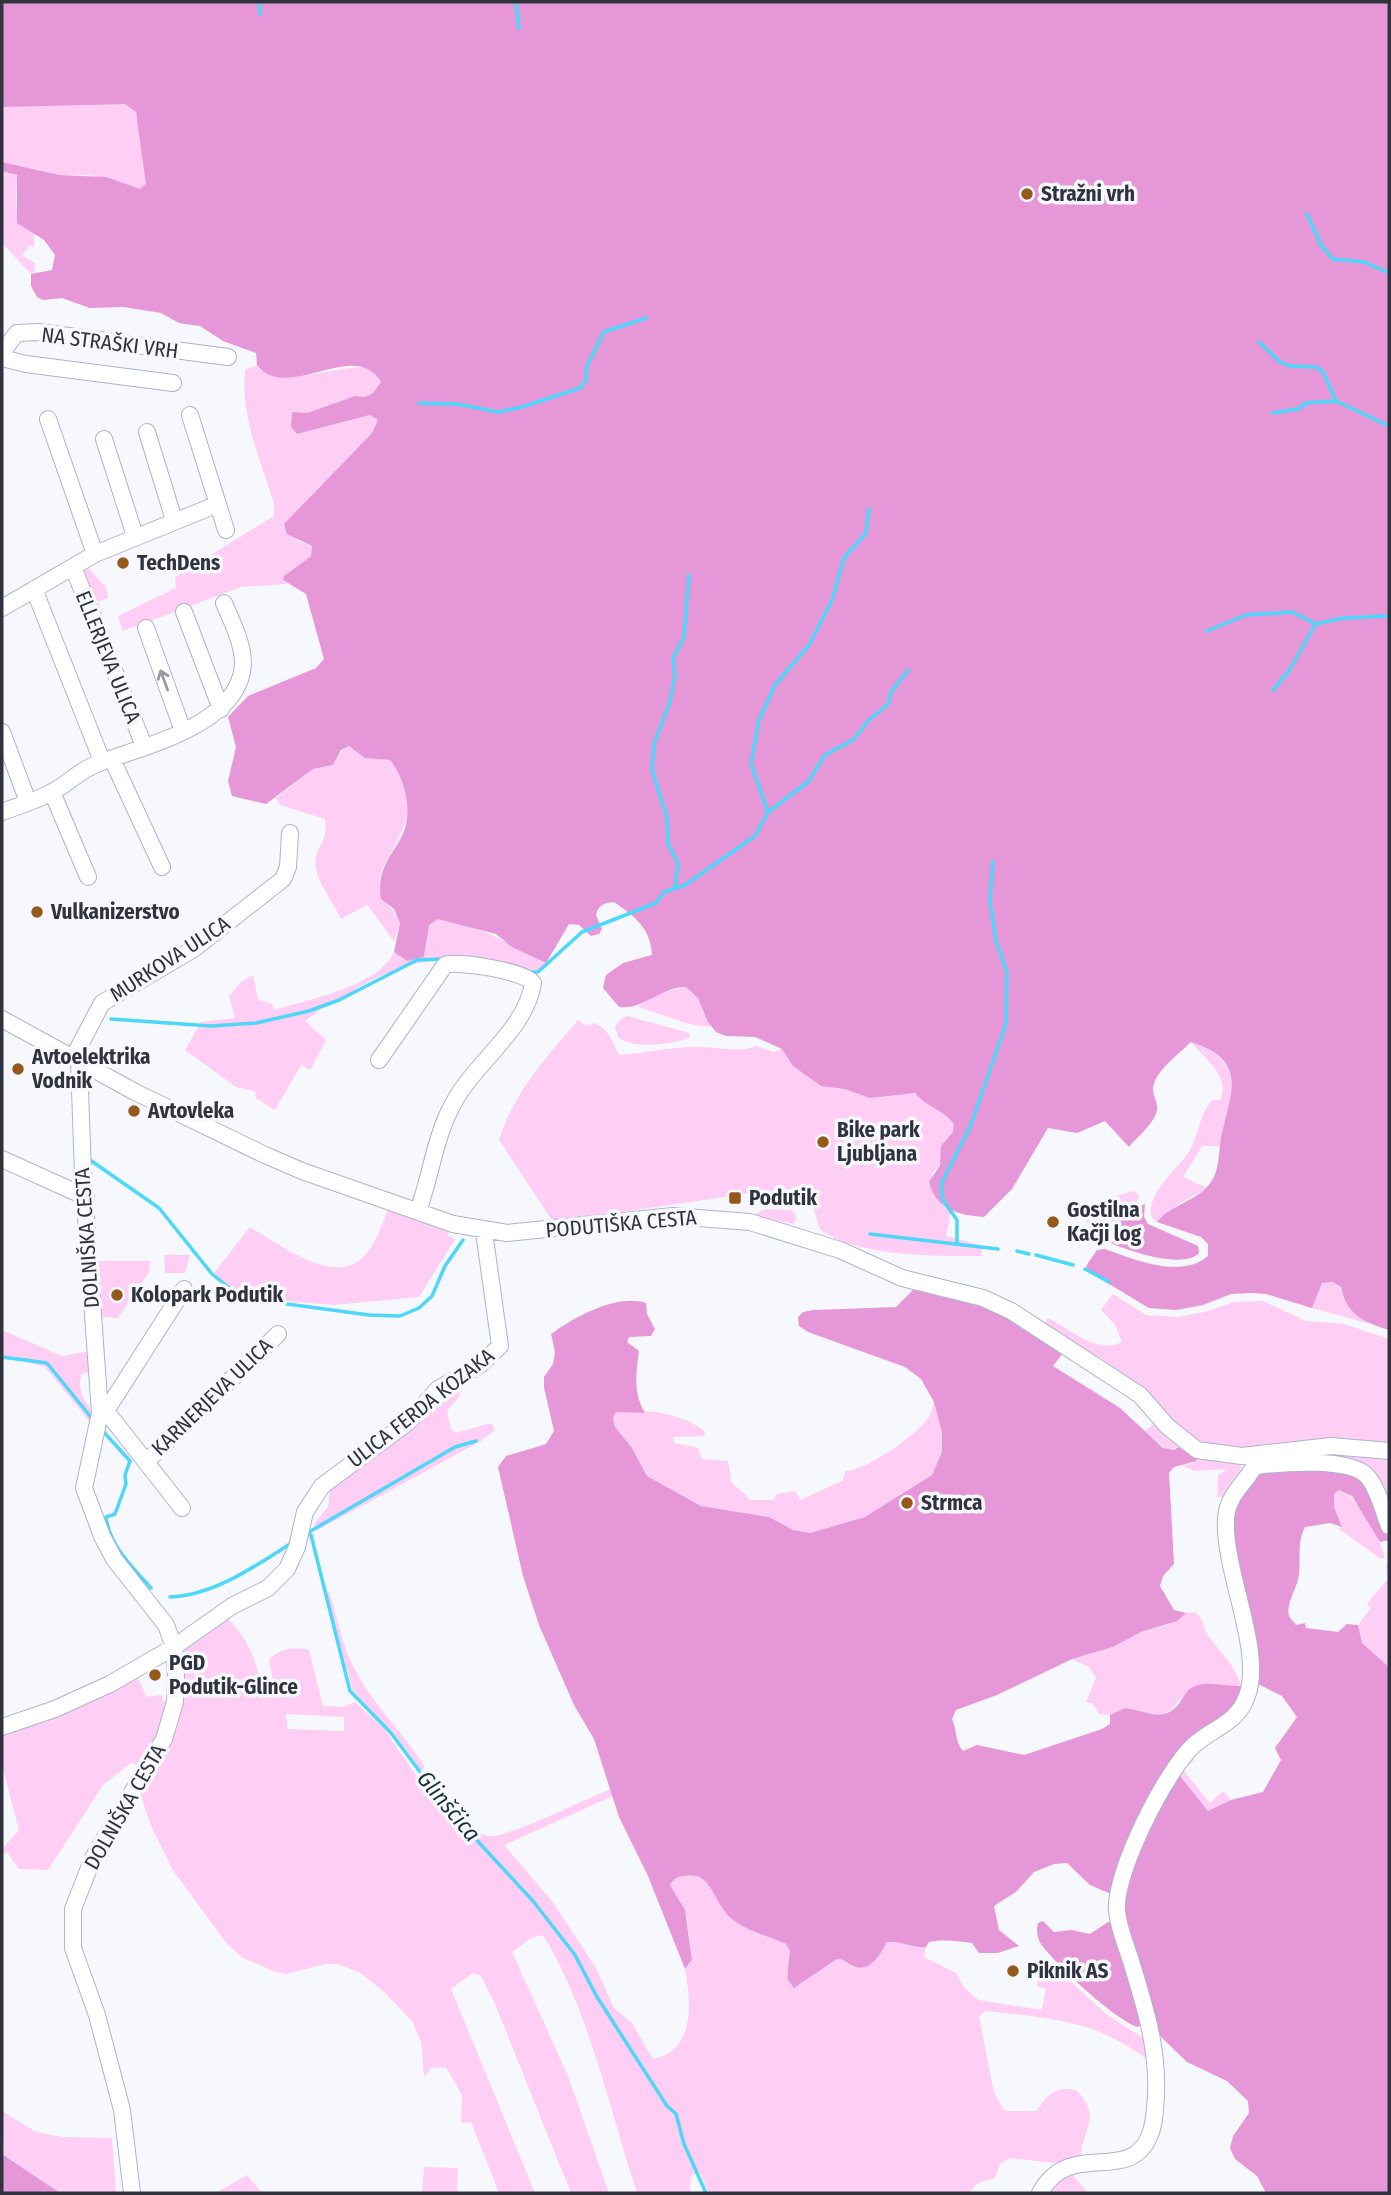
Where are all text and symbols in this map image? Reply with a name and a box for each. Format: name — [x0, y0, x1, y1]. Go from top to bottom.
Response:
place label: Stražni vrh — [1041, 181, 1135, 207]
marker: Stražni vrh — [1019, 186, 1035, 202]
street label: NA STRAŠKI VRH — [40, 322, 180, 364]
place label: TechDens — [137, 550, 220, 576]
marker: TechDens — [115, 555, 131, 571]
street label: ELLERJEVA ULICA — [70, 587, 146, 727]
one-way arrow — [157, 669, 169, 691]
place label: Vulkanizerstvo — [50, 899, 180, 925]
marker: Vulkanizerstvo — [29, 904, 45, 920]
street label: MURKOVA ULICA — [105, 911, 235, 1007]
place label: Avtoelektrika Vodnik — [31, 1044, 150, 1094]
marker: Avtoelektrika Vodnik — [10, 1061, 26, 1077]
place label: Avtovleka — [147, 1098, 234, 1124]
marker: Avtovleka — [126, 1103, 142, 1119]
place label: Bike park Ljubljana — [837, 1117, 920, 1167]
marker: Bike park Ljubljana — [815, 1134, 831, 1150]
street label: DOLNIŠKA CESTA — [69, 1167, 105, 1309]
place label: Podutik — [749, 1185, 817, 1211]
marker: Podutik — [727, 1190, 743, 1206]
place label: Gostilna Kačji log — [1067, 1197, 1142, 1247]
street label: PODUTIŠKA CESTA — [544, 1204, 698, 1244]
marker: Gostilna Kačji log — [1045, 1214, 1061, 1230]
place label: Kolopark Podutik — [131, 1282, 283, 1308]
marker: Kolopark Podutik — [109, 1287, 125, 1303]
street label: KARNERJEVA ULICA — [146, 1333, 278, 1461]
street label: ULICA FERDA KOZAKA — [343, 1343, 499, 1473]
place label: Strmca — [921, 1490, 982, 1516]
marker: Strmca — [899, 1495, 915, 1511]
place label: PGD Podutik-Glince — [169, 1650, 298, 1700]
marker: PGD Podutik-Glince — [147, 1667, 163, 1683]
street label: DOLNIŠKA CESTA — [79, 1740, 171, 1874]
water label: Glinščica — [411, 1765, 487, 1847]
place label: Piknik AS — [1027, 1958, 1108, 1984]
marker: Piknik AS — [1005, 1963, 1021, 1979]

